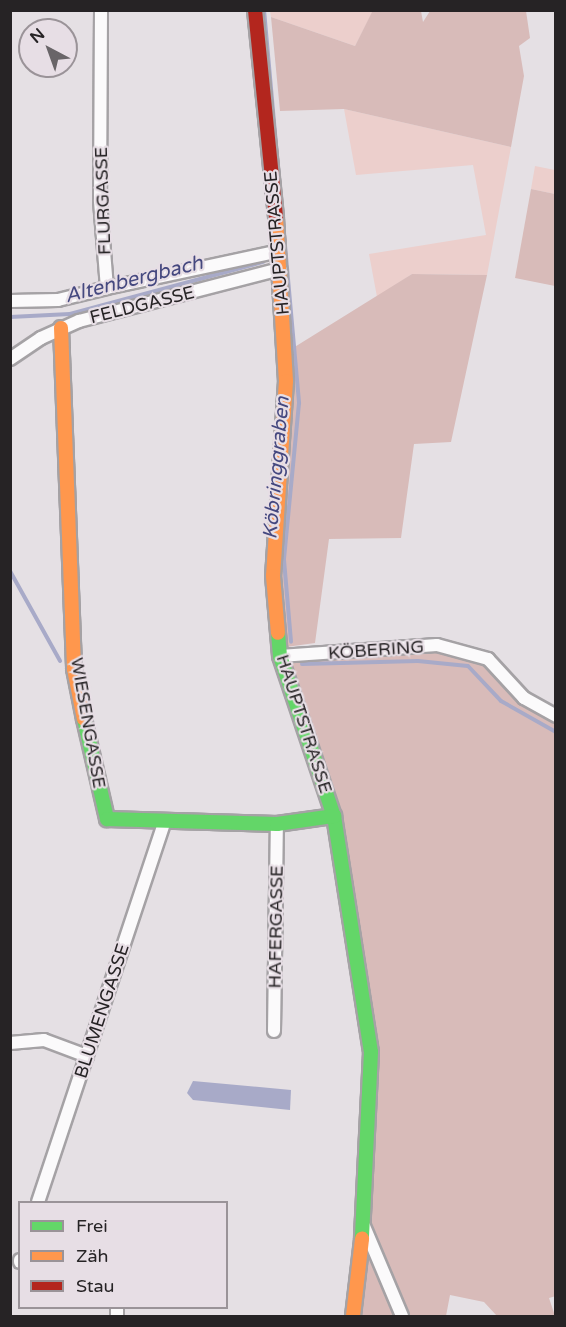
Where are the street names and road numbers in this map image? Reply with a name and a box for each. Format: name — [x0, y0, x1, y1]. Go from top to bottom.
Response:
street label: FLURGASSE — [90, 147, 116, 255]
street label: HAUPTSTRASSE — [260, 170, 294, 316]
street label: FELDGASSE — [87, 282, 197, 328]
street label: KÖBERING — [327, 636, 425, 664]
street label: HAUPTSTRASSE — [271, 652, 337, 796]
street label: WIESENGASSE — [66, 656, 110, 790]
street label: HAFERGASSE — [264, 865, 288, 989]
street label: BLUMENGASSE — [70, 941, 134, 1081]

